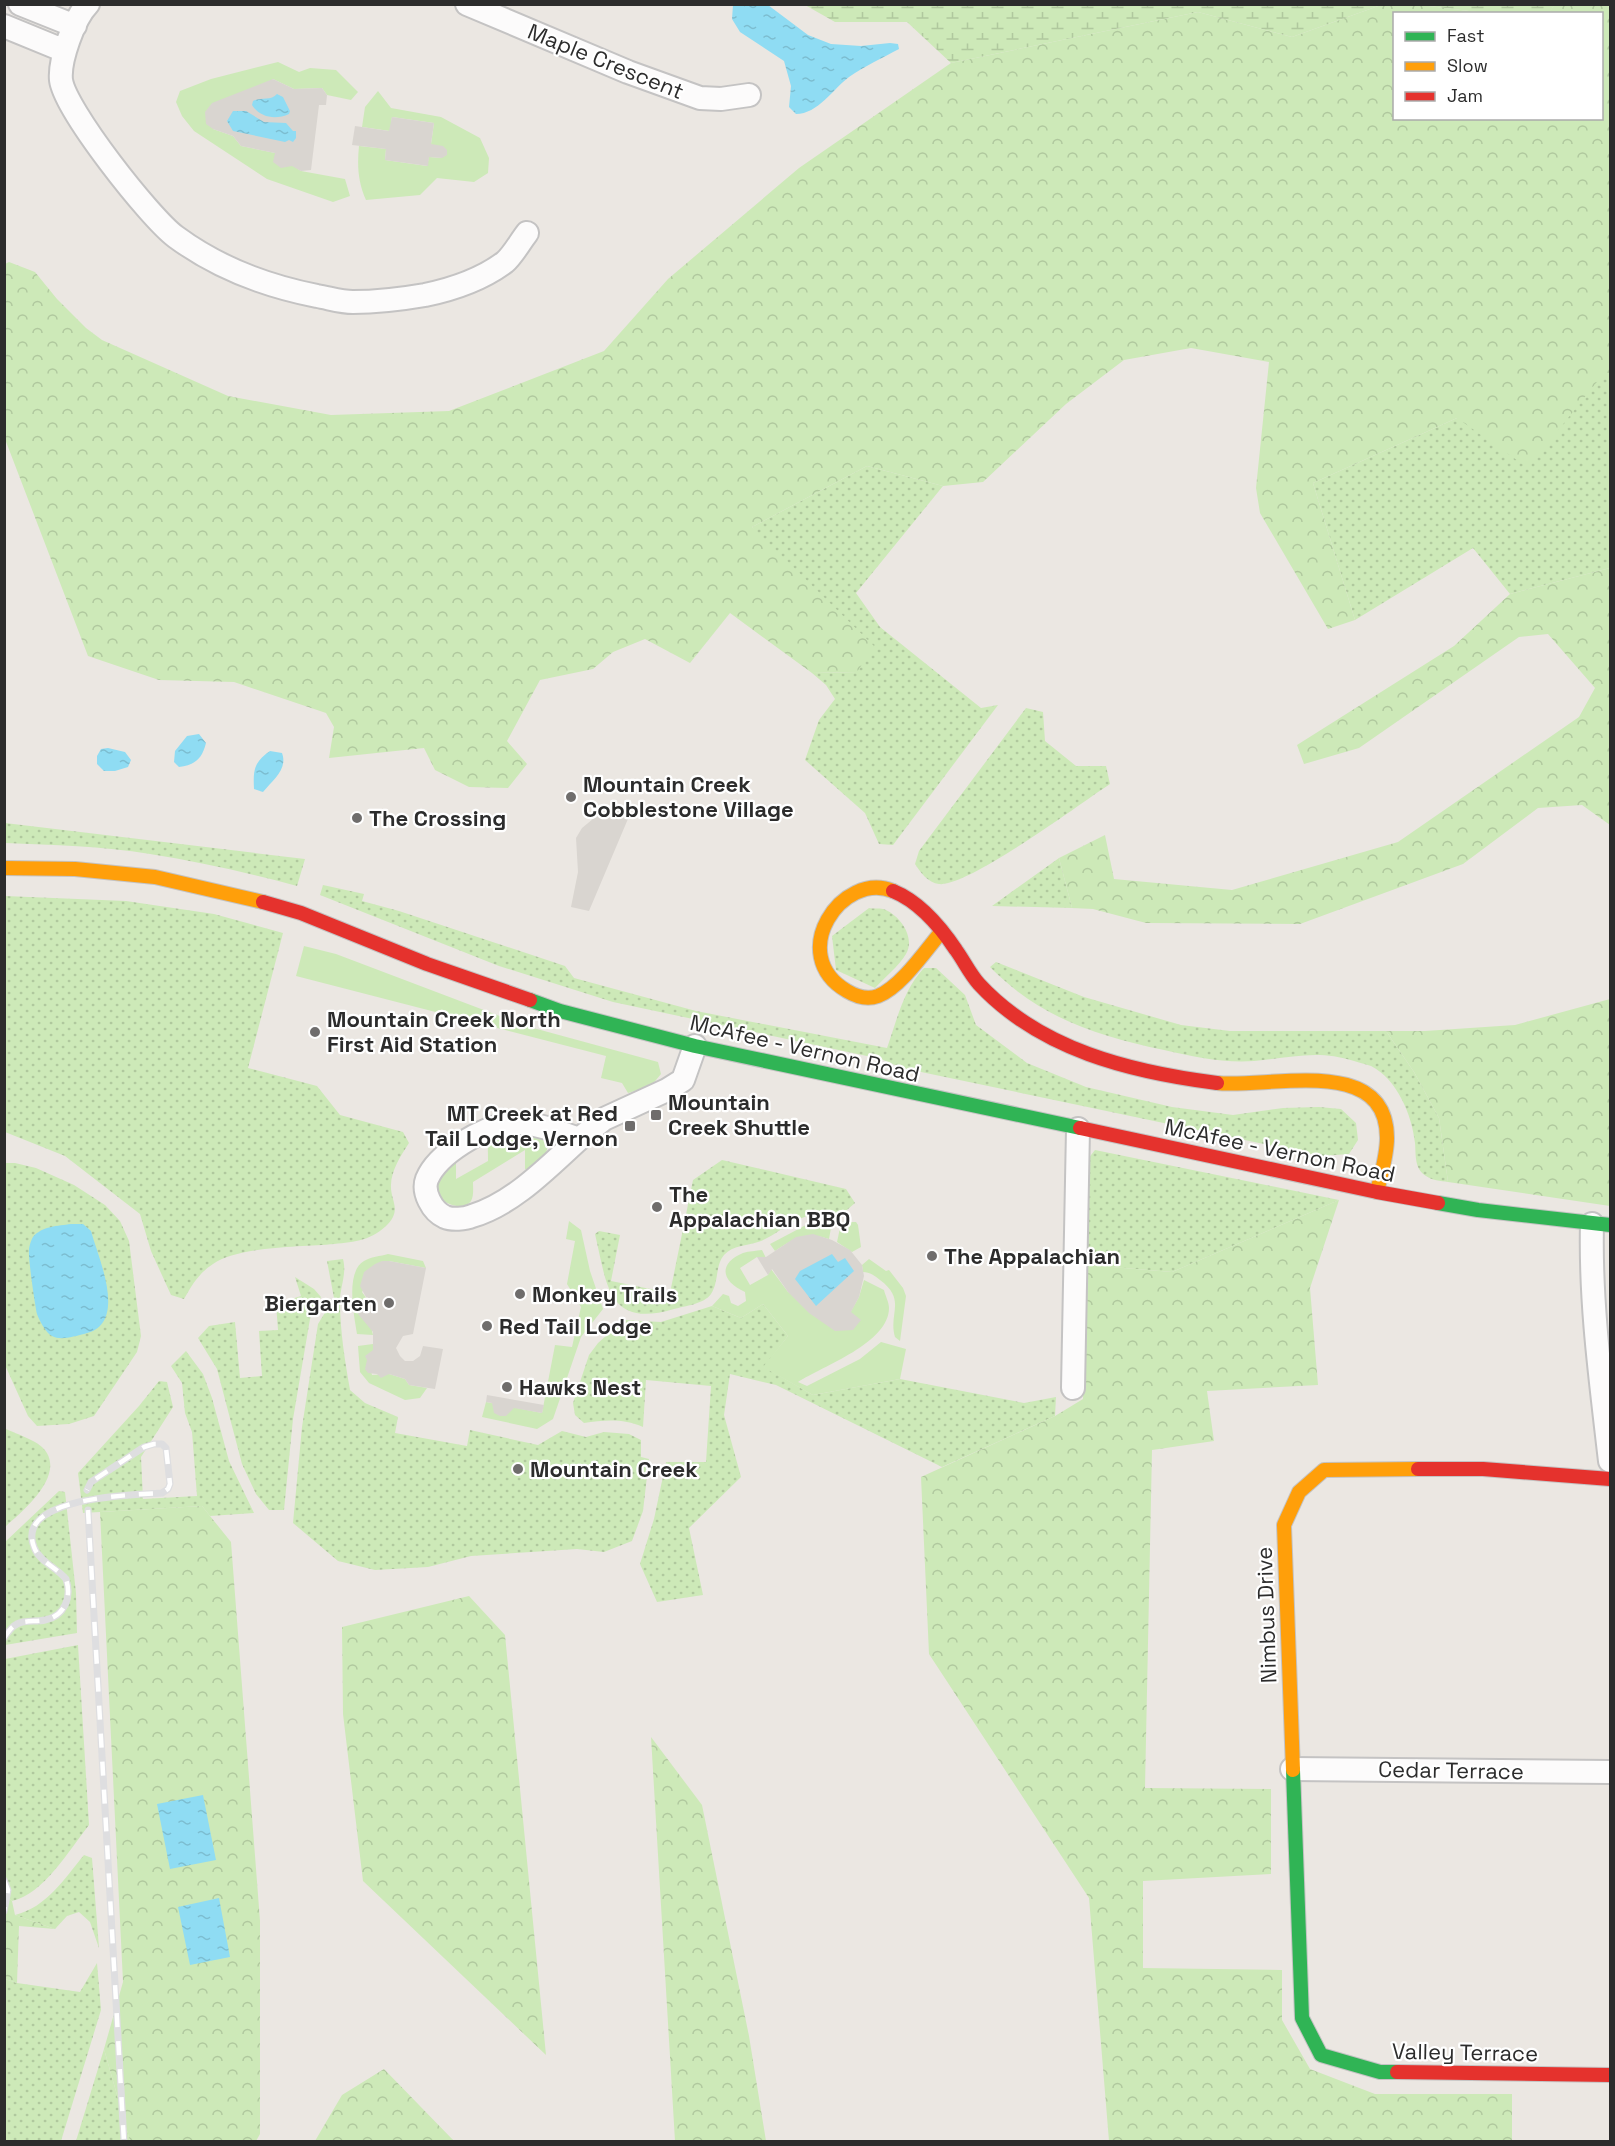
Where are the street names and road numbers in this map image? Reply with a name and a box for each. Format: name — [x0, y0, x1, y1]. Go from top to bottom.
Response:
street label: Maple Crescent — [524, 17, 688, 105]
street label: McAfee - Vernon Road — [687, 1008, 923, 1088]
street label: McAfee - Vernon Road — [1162, 1112, 1398, 1188]
street label: Nimbus Drive — [1250, 1546, 1282, 1684]
street label: Cedar Terrace — [1378, 1755, 1524, 1785]
street label: Valley Terrace — [1392, 2037, 1538, 2067]

